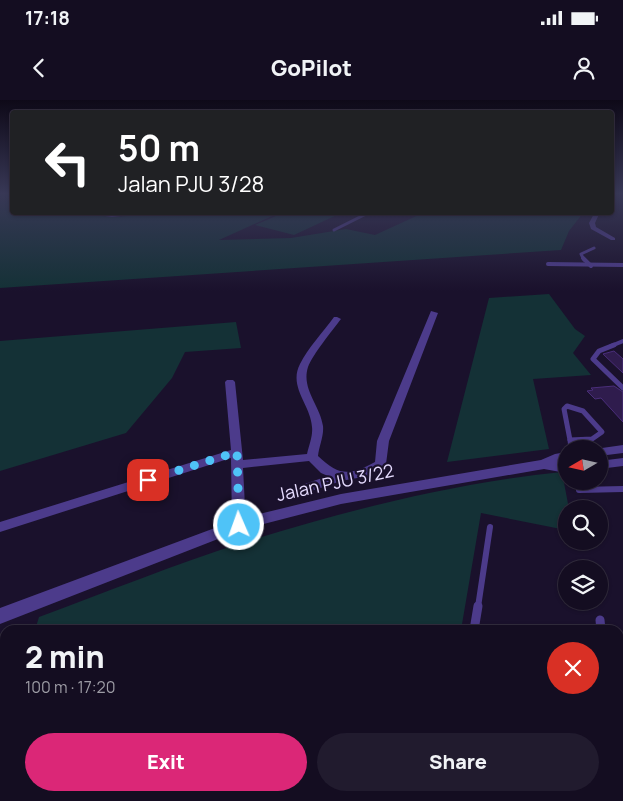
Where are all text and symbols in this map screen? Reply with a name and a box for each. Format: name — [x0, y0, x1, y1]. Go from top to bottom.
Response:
text: 17:18 — [25, 5, 70, 31]
text: GoPilot — [271, 53, 352, 83]
icon: back — [25, 54, 53, 82]
icon: person — [570, 54, 598, 82]
text: 50 m — [118, 124, 200, 172]
icon: left — [35, 130, 100, 195]
text: Jalan PJU 3/28 — [118, 169, 264, 199]
north arrow — [558, 440, 608, 490]
map controls — [558, 440, 608, 610]
street label: Jalan PJU 3/22 — [274, 458, 396, 506]
pin — [127, 459, 169, 501]
icon: arrive — [134, 466, 162, 494]
position arrow — [212, 498, 264, 550]
button: search — [558, 500, 608, 550]
button: layers — [558, 560, 608, 610]
text: 2 min — [25, 636, 105, 677]
button: close — [547, 642, 599, 694]
text: 100 m · 17:20 — [25, 676, 116, 698]
button: Exit — [25, 733, 307, 791]
button: Share — [317, 733, 599, 791]

